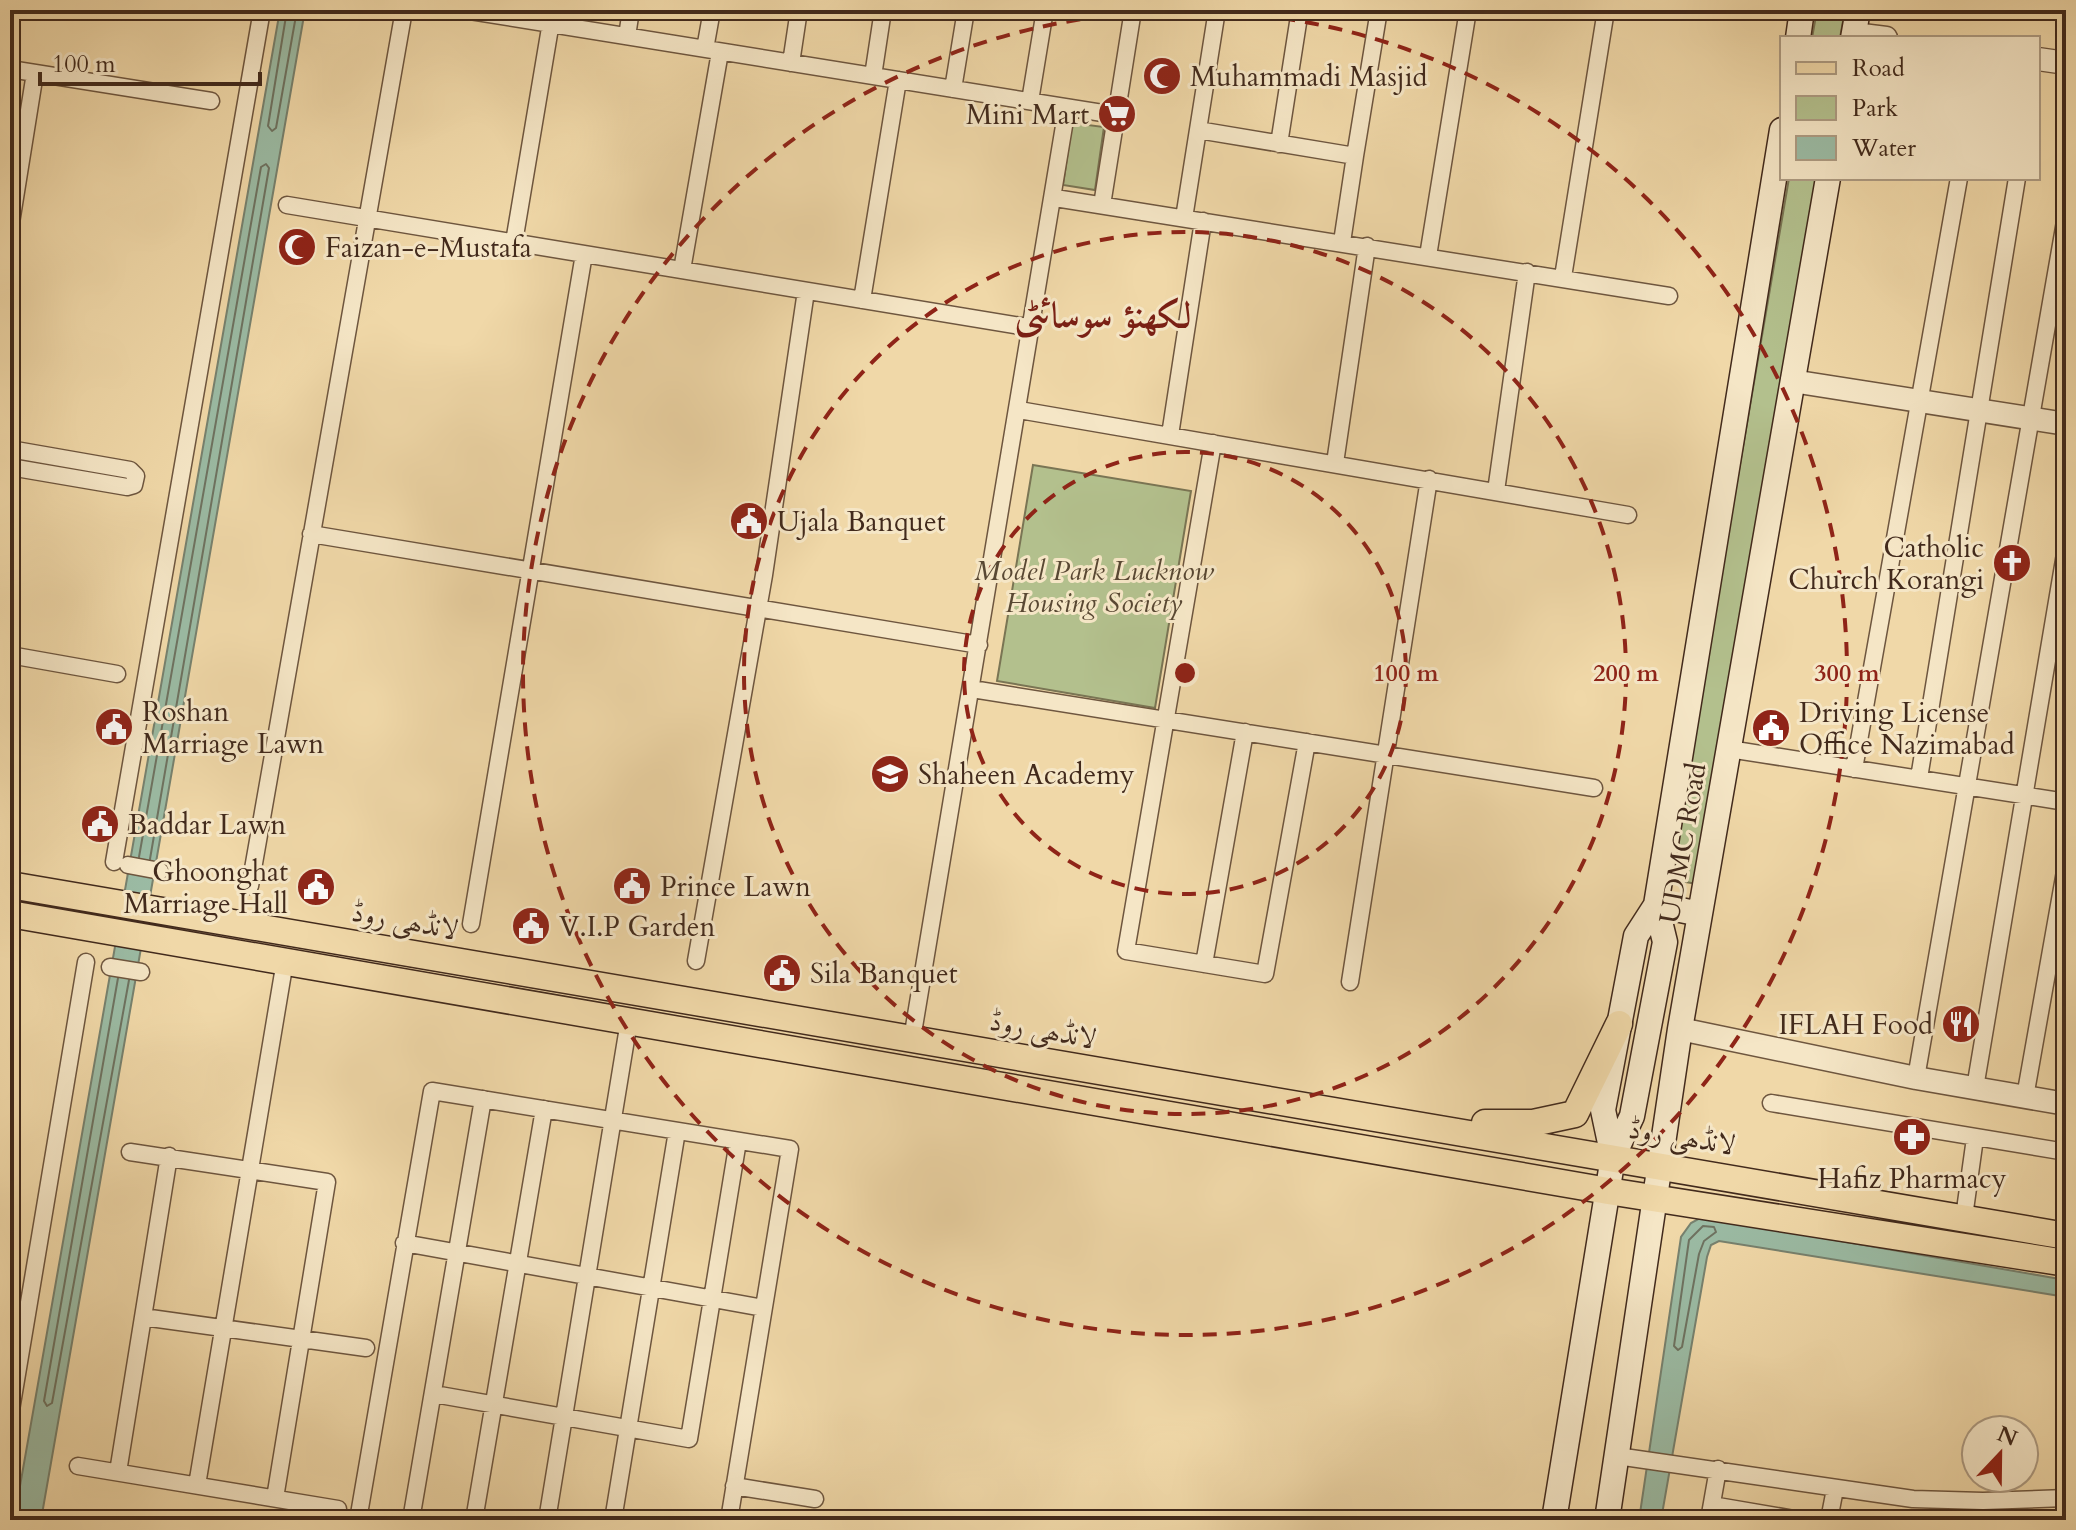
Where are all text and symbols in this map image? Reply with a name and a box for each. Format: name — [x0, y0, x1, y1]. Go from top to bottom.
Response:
scale bar — [40, 36, 260, 86]
legend — [1780, 36, 2040, 180]
text: 100 m — [52, 48, 116, 81]
text: Road — [1852, 52, 1905, 85]
mosque icon: Muhammadi Masjid — [1141, 55, 1183, 97]
place label: Muhammadi Masjid — [1190, 58, 1428, 96]
text: Park — [1852, 92, 1898, 125]
supermarket icon: Mini Mart — [1096, 93, 1138, 135]
place label: Mini Mart — [966, 96, 1089, 134]
text: Water — [1851, 132, 1916, 165]
mosque icon: Faizan-e-Mustafa — [276, 226, 318, 268]
place label: Faizan-e-Mustafa — [325, 229, 532, 267]
district label: لکھنؤ سوسائٹی — [1014, 291, 1192, 340]
public building icon: Ujala Banquet — [728, 500, 770, 542]
place label: Ujala Banquet — [777, 503, 946, 541]
place label: Catholic Church Korangi — [1788, 529, 1984, 599]
church icon: Catholic Church Korangi — [1991, 542, 2033, 584]
park label: Model Park Lucknow Housing Society — [974, 552, 1214, 622]
text: 100 m — [1373, 657, 1440, 690]
text: 200 m — [1593, 657, 1660, 690]
text: 300 m — [1814, 657, 1881, 690]
centre of rings — [1171, 659, 1199, 687]
place label: Roshan Marriage Lawn — [142, 693, 324, 763]
place label: Driving License Office Nazimabad — [1799, 694, 2015, 764]
public building icon: Roshan Marriage Lawn — [93, 706, 135, 748]
public building icon: Driving License Office Nazimabad — [1750, 707, 1792, 749]
school or university icon: Shaheen Academy — [869, 753, 911, 795]
place label: Shaheen Academy — [918, 756, 1135, 794]
street label: UDMC Road — [1650, 760, 1716, 926]
public building icon: Baddar Lawn — [79, 803, 121, 845]
place label: Baddar Lawn — [128, 806, 286, 844]
place label: Ghoonghat Marriage Hall — [123, 853, 288, 923]
public building icon: Prince Lawn — [611, 865, 653, 907]
public building icon: Ghoonghat Marriage Hall — [295, 866, 337, 908]
place label: Prince Lawn — [660, 868, 811, 906]
street label: لانڈھی روڈ — [348, 893, 461, 949]
public building icon: V.I.P Garden — [510, 905, 552, 947]
place label: V.I.P Garden — [559, 908, 716, 946]
public building icon: Sila Banquet — [761, 952, 803, 994]
place label: Sila Banquet — [810, 955, 958, 993]
street label: لانڈھی روڈ — [986, 1002, 1099, 1058]
restaurant icon: IFLAH Food — [1940, 1003, 1982, 1045]
place label: IFLAH Food — [1779, 1006, 1933, 1044]
street label: لانڈھی روڈ — [1626, 1110, 1738, 1164]
pharmacy icon: Hafiz Pharmacy — [1891, 1116, 1933, 1158]
place label: Hafiz Pharmacy — [1818, 1160, 2007, 1198]
north arrow — [1960, 1414, 2040, 1494]
text: N — [1993, 1419, 2022, 1454]

